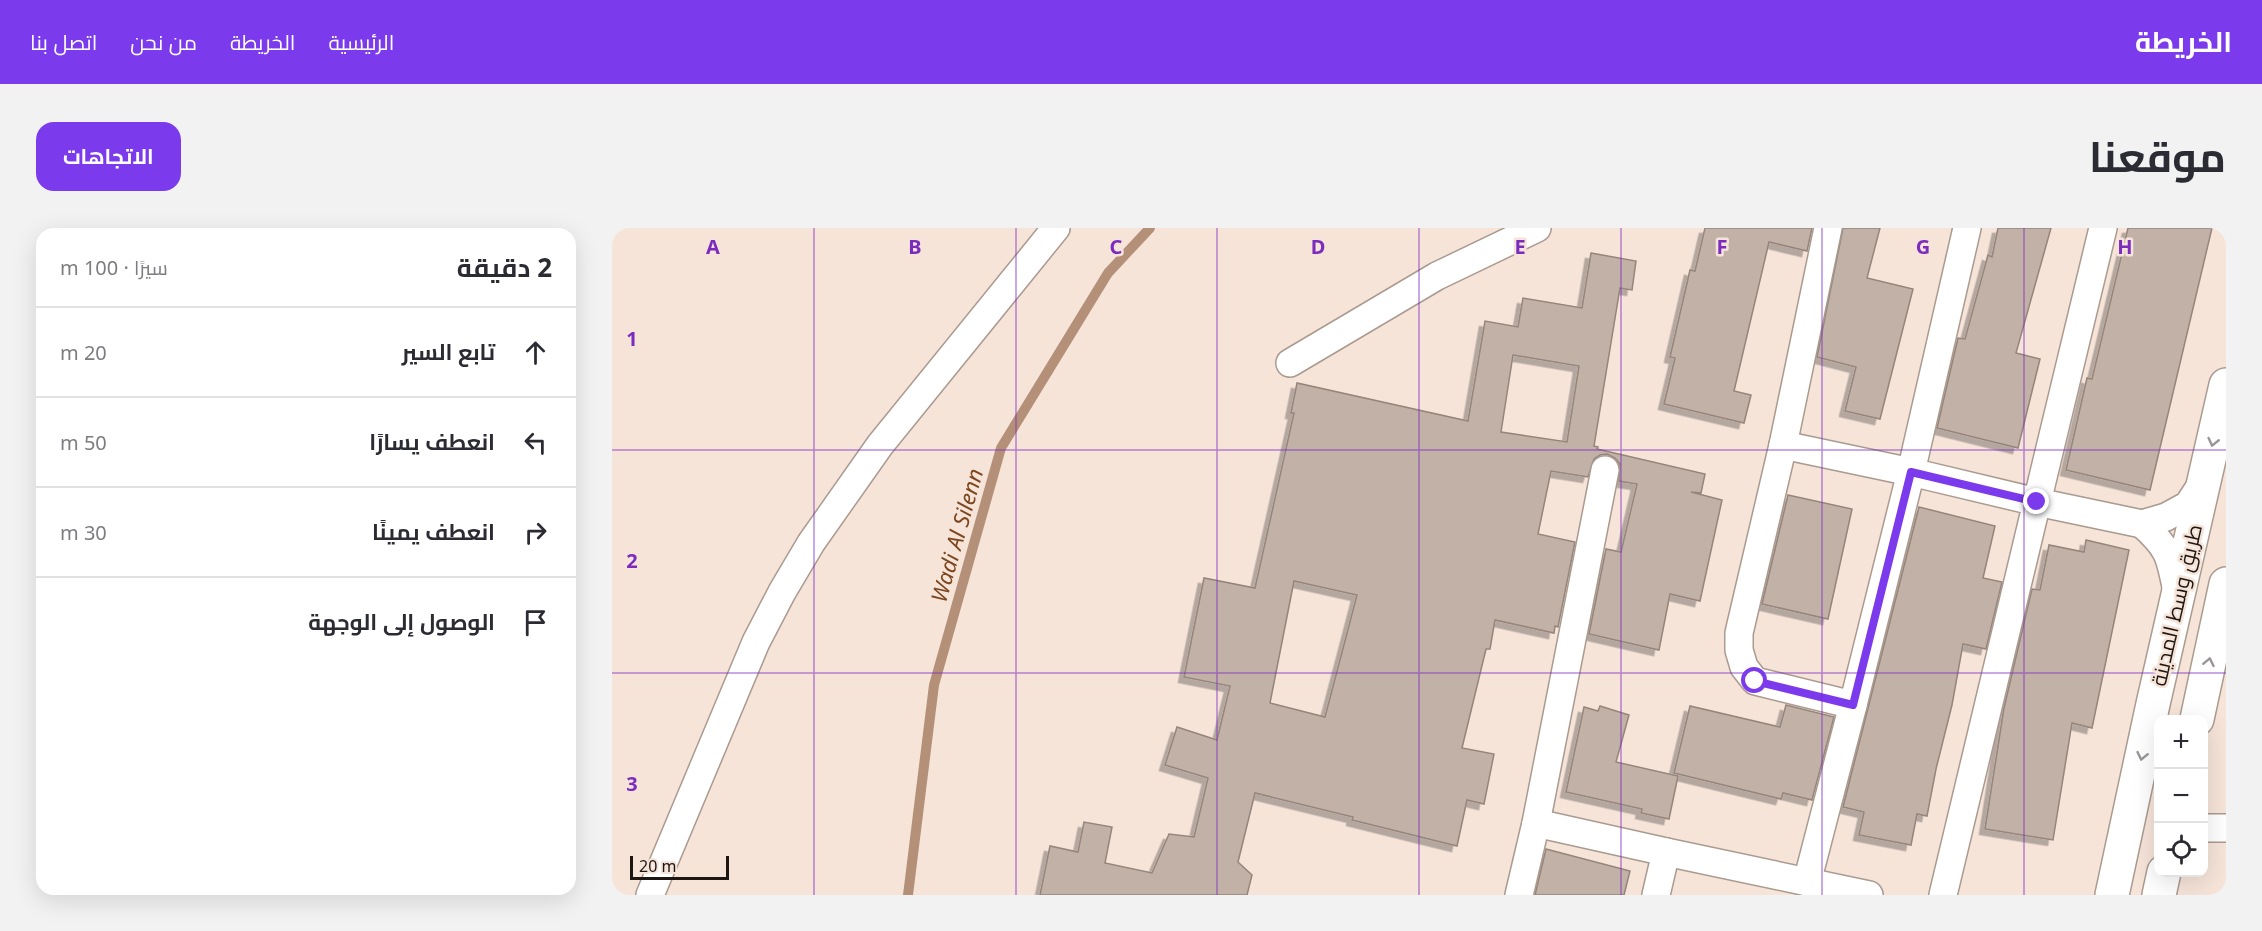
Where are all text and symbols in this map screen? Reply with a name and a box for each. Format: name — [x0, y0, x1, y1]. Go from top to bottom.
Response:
text: الخريطة — [2135, 22, 2232, 60]
text: اتصل بنا — [30, 28, 97, 56]
text: من نحن — [130, 28, 197, 56]
text: الخريطة — [230, 28, 295, 56]
text: الرئيسية — [328, 28, 394, 56]
button: الاتجاهات — [36, 122, 181, 191]
text: موقعنا — [2089, 127, 2226, 184]
text: A — [706, 233, 720, 260]
text: B — [908, 233, 922, 260]
text: C — [1110, 233, 1123, 260]
text: D — [1311, 233, 1325, 260]
text: E — [1514, 233, 1526, 260]
text: F — [1717, 233, 1727, 260]
text: G — [1916, 233, 1930, 260]
text: H — [2117, 233, 2133, 260]
text: 2 دقيقة — [457, 249, 552, 285]
text: سيرًا · 100 m — [60, 254, 168, 281]
text: 1 — [626, 325, 638, 352]
text: تابع السير — [402, 336, 495, 366]
icon: ahead — [519, 336, 552, 369]
text: 20 m — [60, 339, 107, 366]
text: انعطف يسارًا — [369, 426, 495, 456]
icon: left — [519, 426, 552, 459]
text: 50 m — [60, 429, 107, 456]
one-way arrow — [2207, 437, 2220, 447]
water label: Wadi Al Silenn — [923, 465, 989, 605]
route end — [2023, 488, 2049, 514]
text: انعطف يمينًا — [372, 516, 495, 546]
icon: right — [519, 516, 552, 549]
text: 30 m — [60, 519, 107, 546]
street label: طريق وسط المدينة — [2144, 521, 2208, 689]
text: 2 — [626, 547, 638, 574]
text: الوصول إلى الوجهة — [308, 606, 495, 636]
icon: arrive — [519, 606, 552, 639]
one-way arrow — [2202, 658, 2215, 668]
route start — [1741, 667, 1767, 693]
map controls — [2154, 715, 2208, 877]
button: + — [2154, 715, 2208, 769]
one-way arrow — [2136, 750, 2149, 760]
button: − — [2154, 769, 2208, 823]
text: 3 — [626, 770, 638, 797]
button: locate — [2154, 823, 2208, 877]
scale bar — [630, 853, 729, 880]
text: 20 m — [639, 855, 676, 877]

